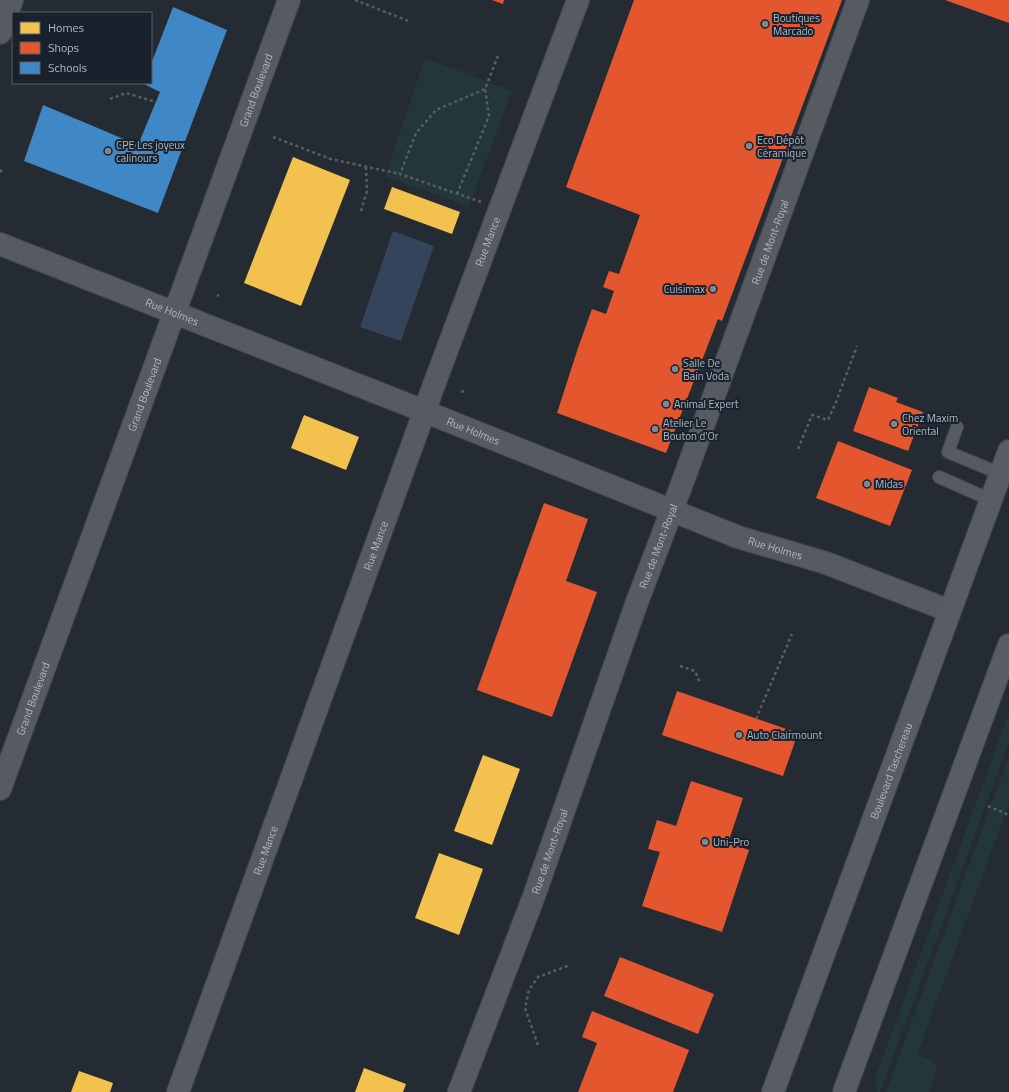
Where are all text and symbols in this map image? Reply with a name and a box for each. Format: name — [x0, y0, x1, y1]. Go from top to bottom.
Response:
place label: Boutiques Marcado — [773, 10, 820, 39]
legend — [12, 12, 152, 84]
text: Homes — [48, 18, 84, 37]
marker: Boutiques Marcado — [760, 19, 770, 29]
text: Shops — [48, 38, 80, 57]
street label: Grand Boulevard — [235, 51, 277, 129]
text: Schools — [48, 58, 88, 77]
place label: Eco Dépôt Céramique — [757, 132, 807, 161]
place label: CPE Les joyeux calinours — [116, 137, 185, 166]
marker: Eco Dépôt Céramique — [744, 141, 754, 151]
marker: CPE Les joyeux calinours — [103, 146, 113, 156]
street label: Rue de Mont-Royal — [747, 197, 793, 287]
street label: Rue Mance — [471, 214, 504, 269]
place label: Cuisimax — [664, 281, 705, 297]
marker: Cuisimax — [708, 284, 718, 294]
street label: Rue Holmes — [143, 294, 201, 330]
place label: Salle De Bain Voda — [683, 355, 730, 384]
street label: Grand Boulevard — [124, 356, 165, 434]
marker: Salle De Bain Voda — [670, 364, 680, 374]
place label: Animal Expert — [674, 396, 739, 412]
marker: Animal Expert — [661, 399, 671, 409]
place label: Chez Maxim Oriental — [902, 410, 958, 439]
street label: Rue Holmes — [444, 413, 502, 449]
place label: Atelier Le Bouton d'Or — [663, 415, 719, 444]
marker: Chez Maxim Oriental — [889, 419, 899, 429]
marker: Atelier Le Bouton d'Or — [650, 424, 660, 434]
place label: Midas — [875, 476, 903, 492]
marker: Midas — [862, 479, 872, 489]
street label: Rue de Mont-Royal — [635, 502, 682, 591]
street label: Rue Mance — [359, 518, 392, 573]
street label: Rue Holmes — [746, 532, 805, 564]
street label: Grand Boulevard — [12, 660, 54, 738]
street label: Boulevard Taschereau — [866, 721, 916, 821]
place label: Auto Clairmount — [747, 727, 822, 743]
marker: Auto Clairmount — [734, 730, 744, 740]
street label: Rue de Mont-Royal — [527, 807, 572, 896]
street label: Rue Mance — [249, 823, 282, 877]
place label: Uni-Pro — [713, 834, 749, 850]
marker: Uni-Pro — [700, 837, 710, 847]

